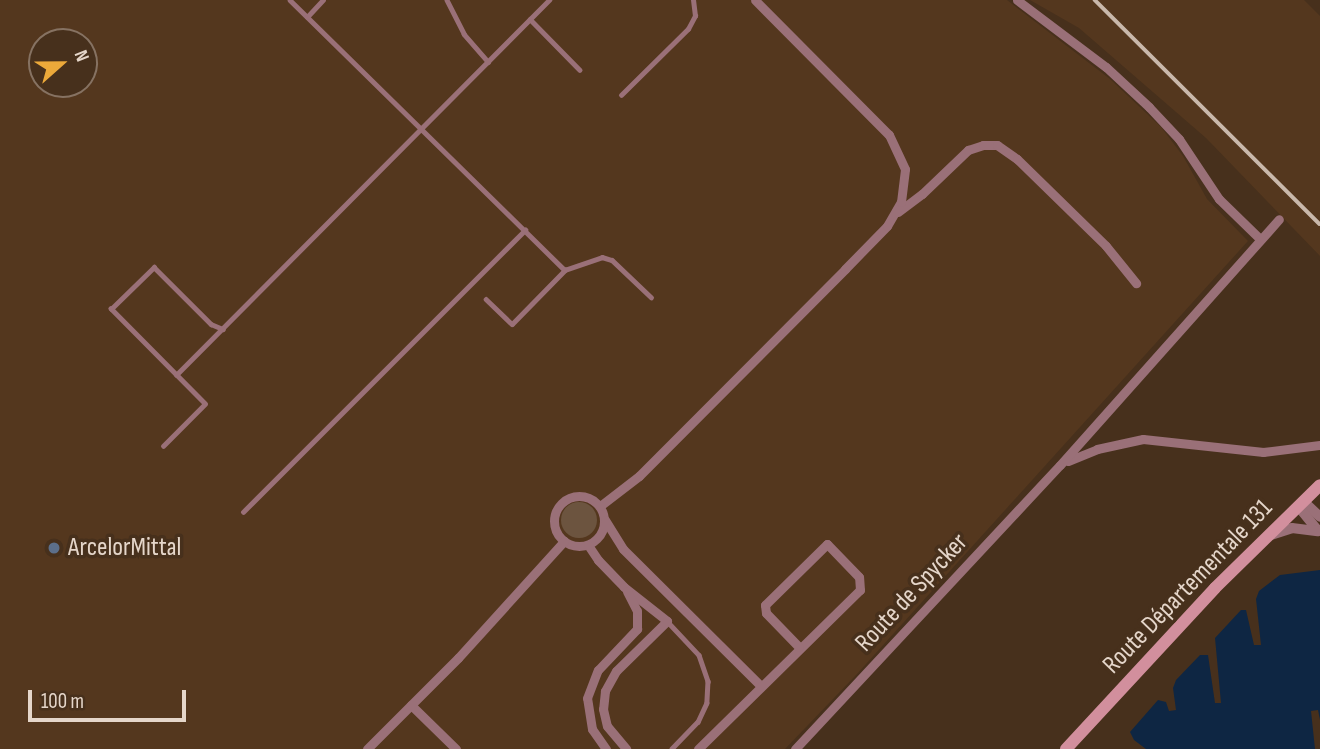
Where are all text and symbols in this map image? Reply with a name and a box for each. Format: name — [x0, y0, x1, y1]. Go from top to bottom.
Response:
north arrow — [28, 28, 98, 98]
text: N — [69, 47, 94, 65]
street label: Route Départementale 131 — [1097, 493, 1279, 681]
street label: Route de Spycker — [849, 527, 975, 659]
place label: ArcelorMittal — [68, 532, 181, 564]
marker: ArcelorMittal — [46, 540, 62, 556]
scale bar — [32, 676, 189, 720]
text: 100 m — [41, 689, 84, 714]

